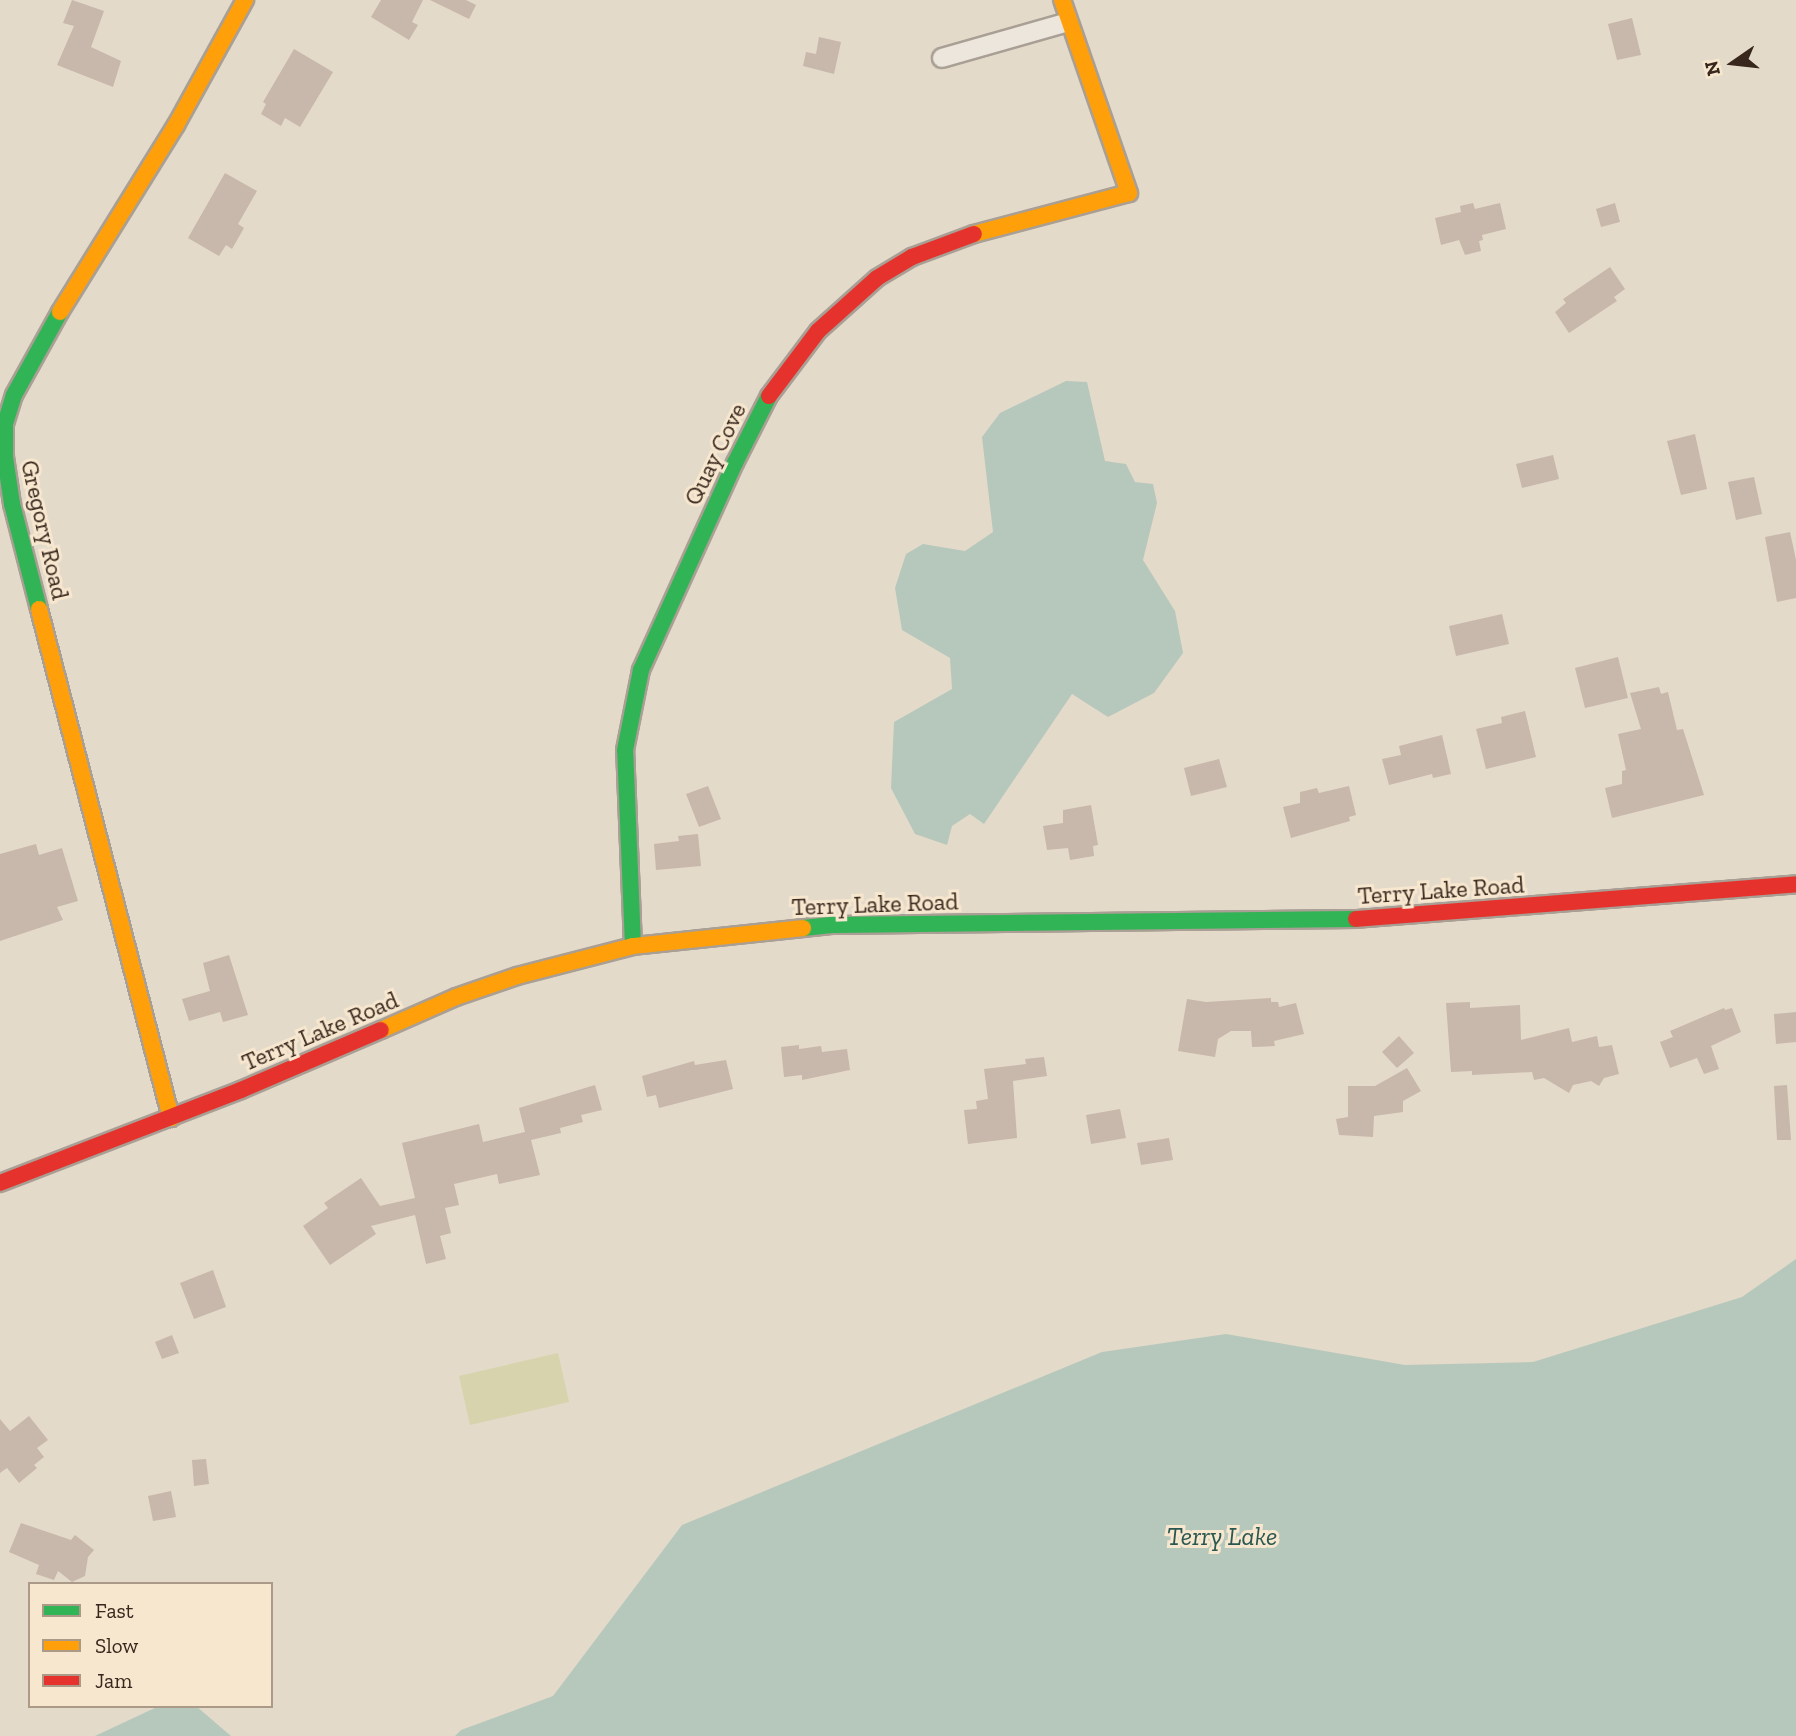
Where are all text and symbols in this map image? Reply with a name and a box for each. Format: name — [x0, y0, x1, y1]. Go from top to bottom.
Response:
north arrow — [1698, 28, 1768, 98]
text: N — [1699, 58, 1725, 78]
street label: Quay Cove — [678, 398, 752, 510]
street label: Gregory Road — [15, 457, 75, 603]
street label: Terry Lake Road — [1356, 870, 1526, 910]
street label: Terry Lake Road — [791, 887, 959, 921]
street label: Terry Lake Road — [237, 985, 403, 1077]
water label: Terry Lake — [1167, 1521, 1277, 1553]
legend — [28, 1582, 273, 1708]
text: Fast — [95, 1598, 134, 1623]
text: Slow — [95, 1633, 138, 1658]
text: Jam — [95, 1668, 132, 1693]

